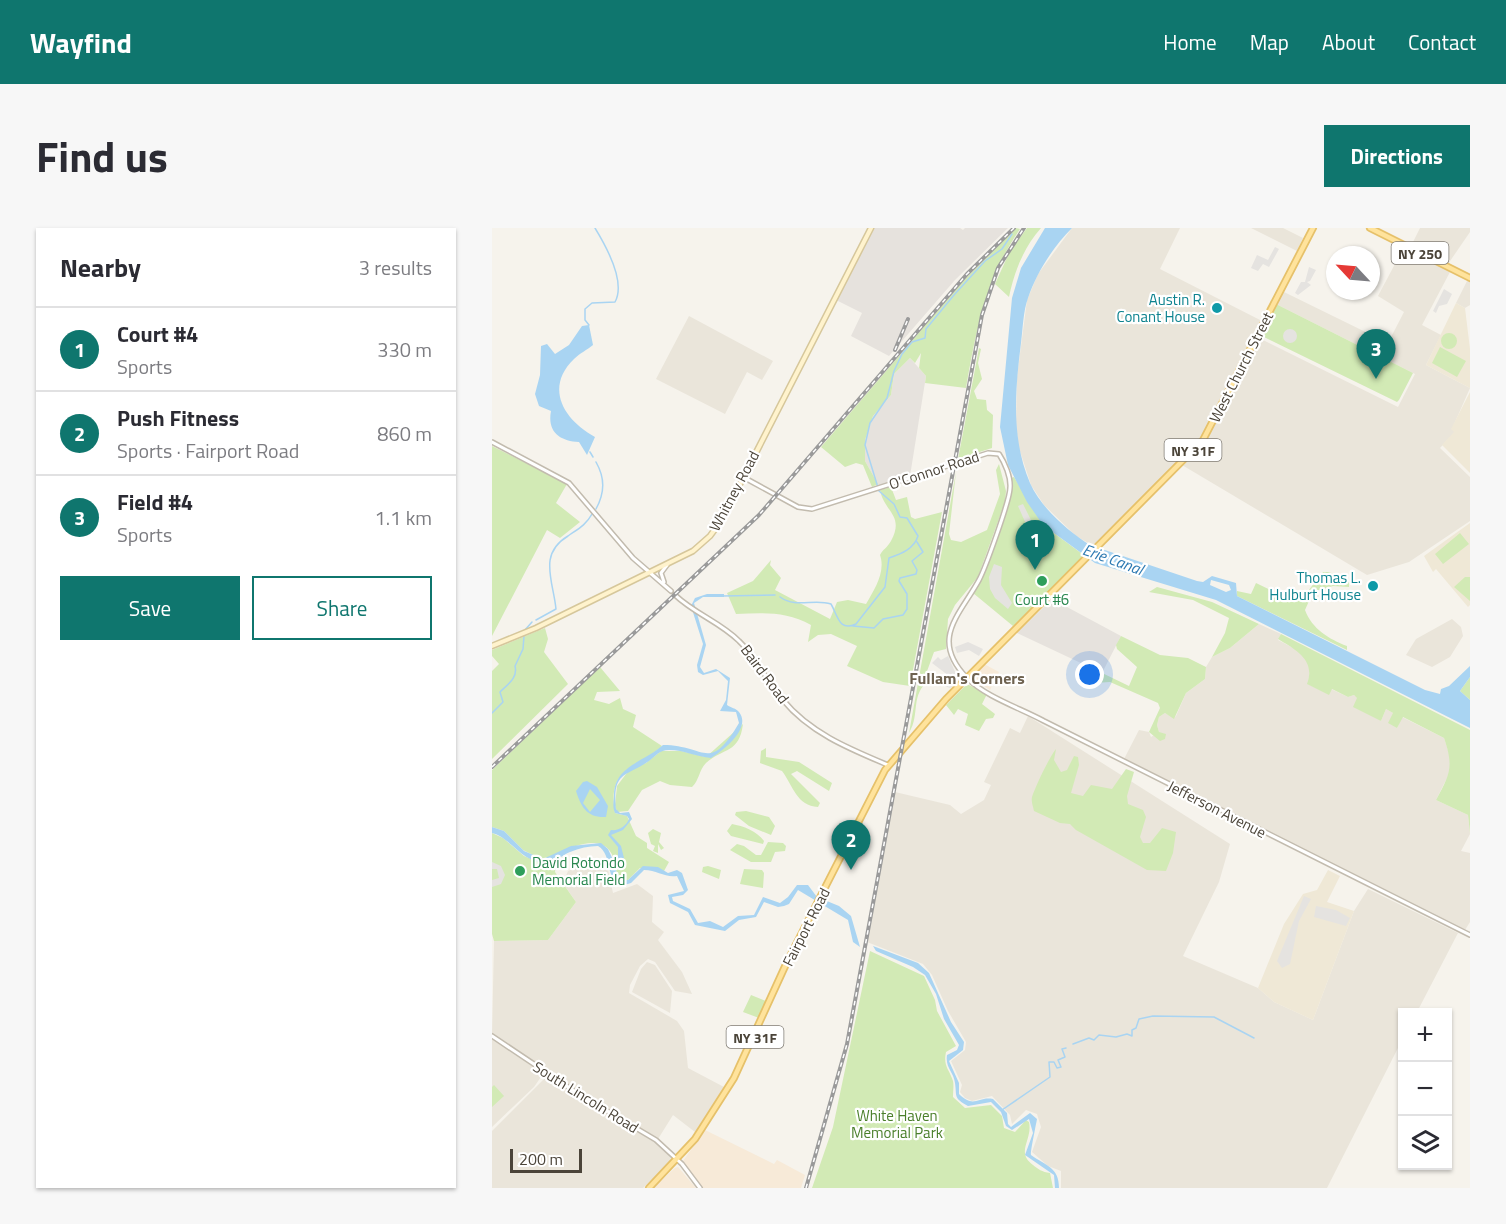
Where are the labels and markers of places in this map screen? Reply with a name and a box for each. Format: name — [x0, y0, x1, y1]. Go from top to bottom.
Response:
place label: Austin R. Conant House — [1116, 288, 1205, 328]
marker: Austin R. Conant House — [1210, 301, 1224, 315]
pin: 3 — [1356, 330, 1396, 379]
pin: 1 — [1016, 520, 1054, 570]
place label: Thomas L. Hulburt House — [1269, 566, 1361, 606]
marker: Court #6 — [1035, 574, 1049, 588]
marker: Thomas L. Hulburt House — [1366, 579, 1380, 593]
place label: Court #6 — [1015, 588, 1069, 611]
pin: 2 — [832, 820, 870, 870]
place label: David Rotondo Memorial Field — [532, 851, 625, 891]
marker: David Rotondo Memorial Field — [513, 864, 527, 878]

